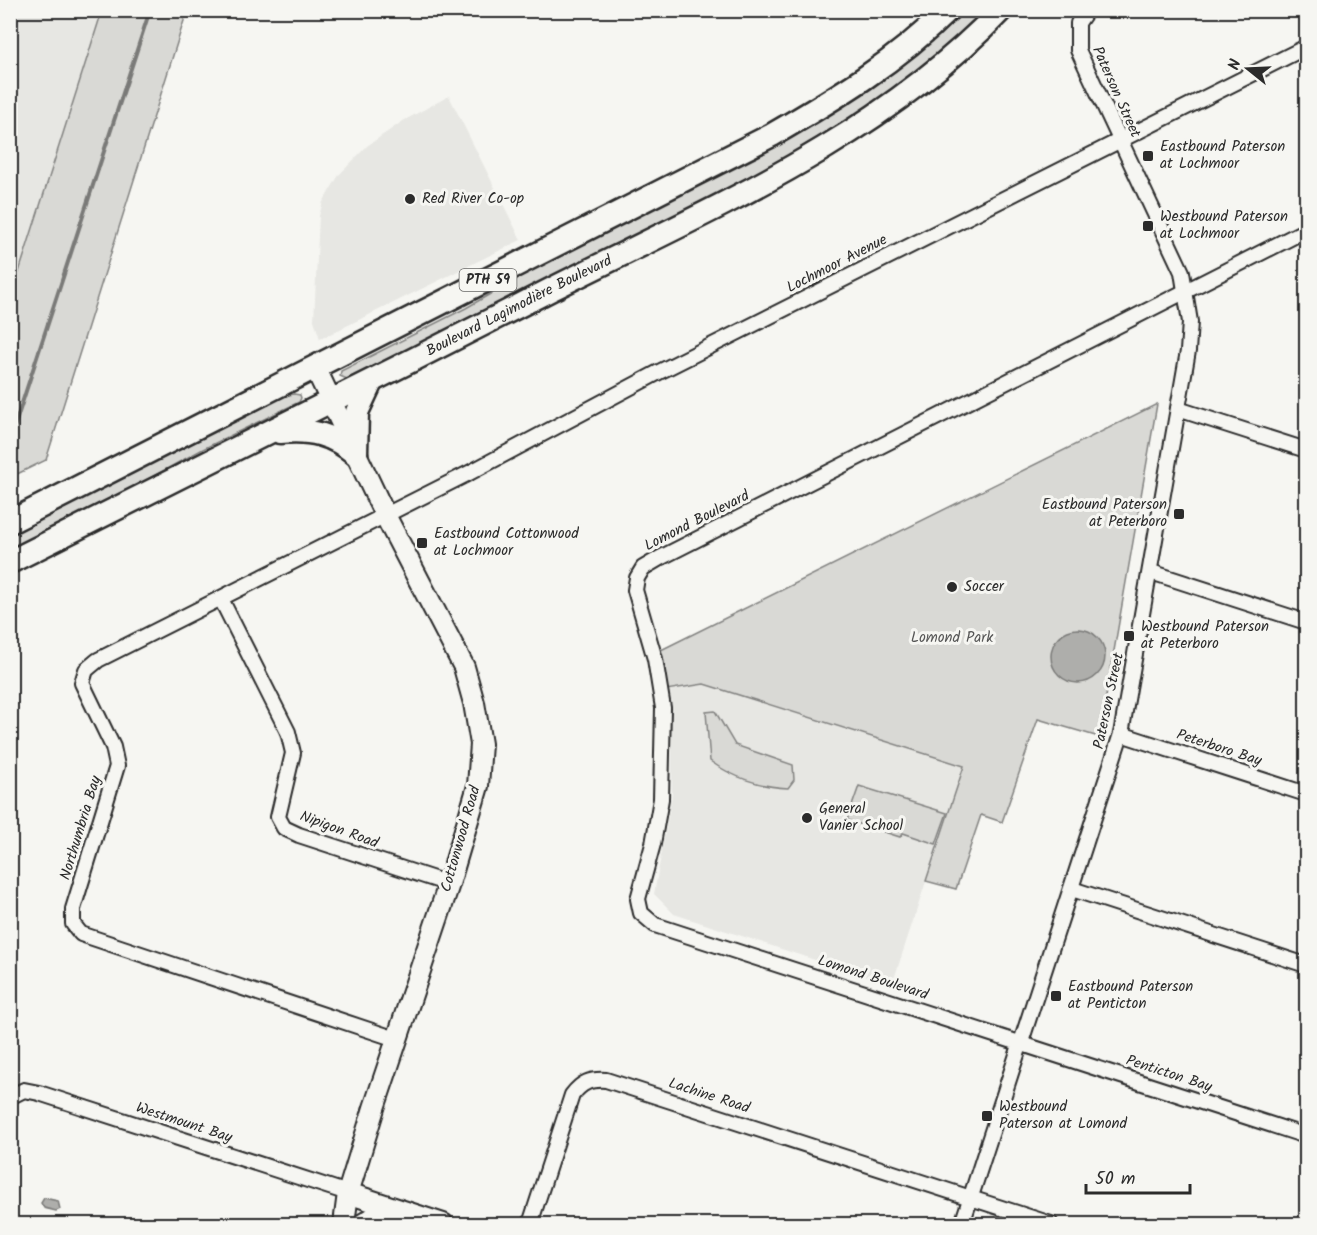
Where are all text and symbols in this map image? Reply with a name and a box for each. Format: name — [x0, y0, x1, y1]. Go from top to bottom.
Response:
north arrow — [1218, 39, 1278, 99]
street label: Paterson Street — [1085, 42, 1147, 142]
text: N — [1222, 56, 1249, 73]
place label: Eastbound Paterson at Lochmoor — [1160, 135, 1285, 176]
marker: Eastbound Paterson at Lochmoor — [1141, 149, 1155, 163]
place label: Red River Co-op — [422, 187, 524, 211]
marker: Red River Co-op — [403, 192, 417, 206]
place label: Westbound Paterson at Lochmoor — [1160, 205, 1288, 246]
marker: Westbound Paterson at Lochmoor — [1141, 219, 1155, 233]
street label: Lochmoor Avenue — [782, 228, 892, 300]
street label: Boulevard Lagimodière Boulevard — [422, 249, 617, 363]
road number: PTH 59 — [460, 269, 516, 291]
street label: Lomond Boulevard — [640, 484, 754, 558]
place label: Eastbound Paterson at Peterboro — [1042, 493, 1167, 534]
marker: Eastbound Paterson at Peterboro — [1172, 507, 1186, 521]
place label: Eastbound Cottonwood at Lochmoor — [434, 522, 579, 563]
marker: Eastbound Cottonwood at Lochmoor — [415, 536, 429, 550]
place label: Soccer — [964, 575, 1005, 599]
marker: Soccer — [945, 580, 959, 594]
place label: Westbound Paterson at Peterboro — [1141, 615, 1269, 656]
park label: Lomond Park — [911, 626, 994, 650]
marker: Westbound Paterson at Peterboro — [1122, 629, 1136, 643]
street label: Paterson Street — [1087, 650, 1131, 751]
street label: Peterboro Bay — [1173, 723, 1266, 773]
street label: Northumbria Bay — [54, 772, 109, 883]
street label: Cottonwood Road — [434, 783, 488, 895]
place label: General Vanier School — [819, 797, 904, 838]
street label: Nipigon Road — [296, 805, 382, 856]
marker: General Vanier School — [800, 811, 814, 825]
street label: Lomond Boulevard — [815, 949, 932, 1007]
place label: Eastbound Paterson at Penticton — [1068, 975, 1193, 1016]
marker: Eastbound Paterson at Penticton — [1049, 989, 1063, 1003]
street label: Penticton Bay — [1123, 1049, 1216, 1099]
street label: Lachine Road — [665, 1072, 753, 1121]
place label: Westbound Paterson at Lomond — [999, 1095, 1127, 1136]
street label: Westmount Bay — [133, 1096, 236, 1150]
marker: Westbound Paterson at Lomond — [980, 1109, 994, 1123]
scale bar — [1086, 1157, 1190, 1195]
text: 50 m — [1095, 1165, 1135, 1194]

